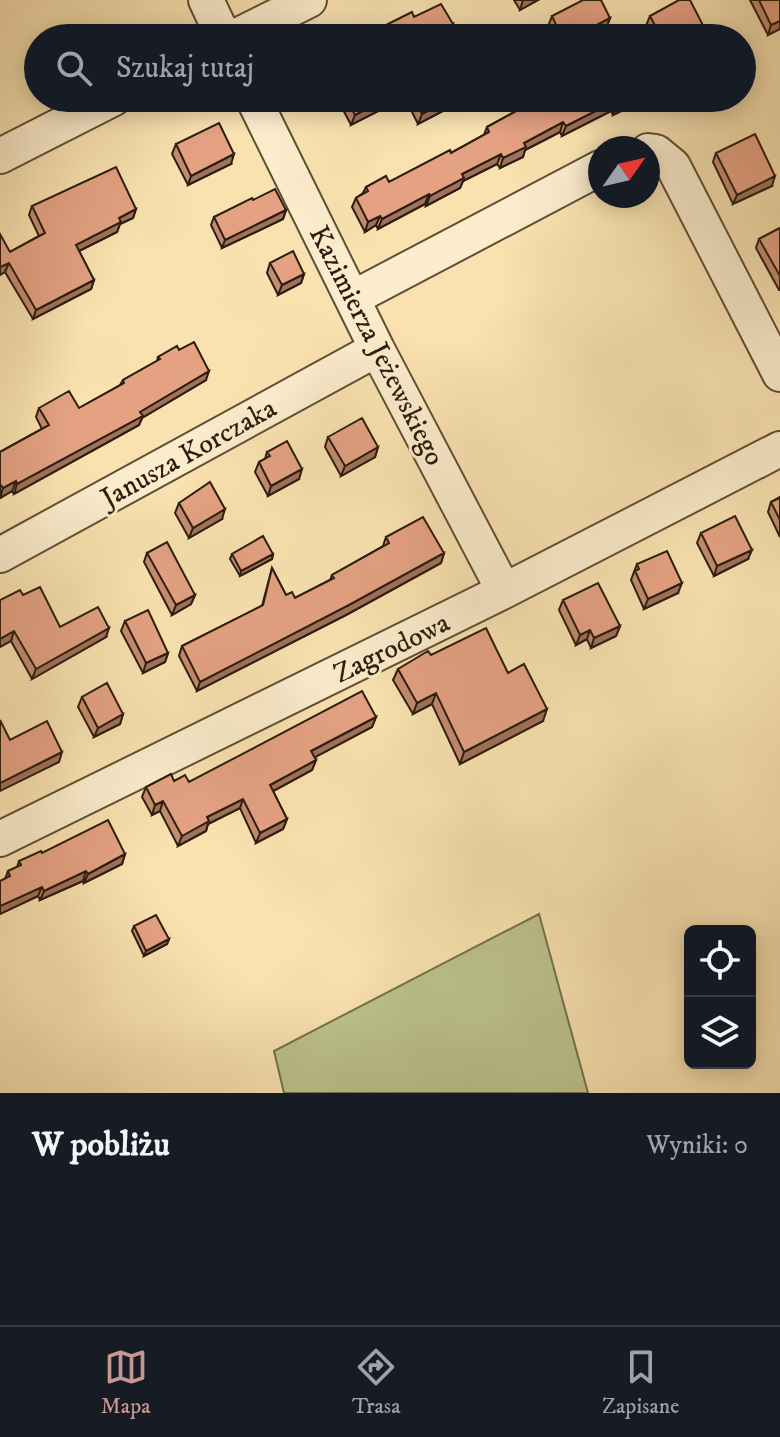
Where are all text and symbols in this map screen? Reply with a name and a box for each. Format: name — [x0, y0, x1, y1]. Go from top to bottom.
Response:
search box — [24, 24, 756, 112]
icon: search — [52, 46, 96, 90]
text: Szukaj tutaj — [116, 50, 254, 87]
north arrow — [588, 136, 660, 208]
street label: Kazimierza Jeżewskiego — [301, 220, 452, 471]
street label: Janusza Korczaka — [92, 391, 283, 517]
street label: Zagrodowa — [328, 605, 456, 691]
map controls — [684, 925, 756, 1069]
button: locate — [684, 925, 756, 997]
button: layers — [684, 997, 756, 1069]
text: W pobliżu — [32, 1124, 170, 1166]
text: Wyniki: 0 — [646, 1129, 748, 1162]
tab: Mapa — [101, 1345, 151, 1420]
tab: Trasa — [352, 1345, 401, 1420]
tab: Zapisane — [602, 1345, 679, 1420]

